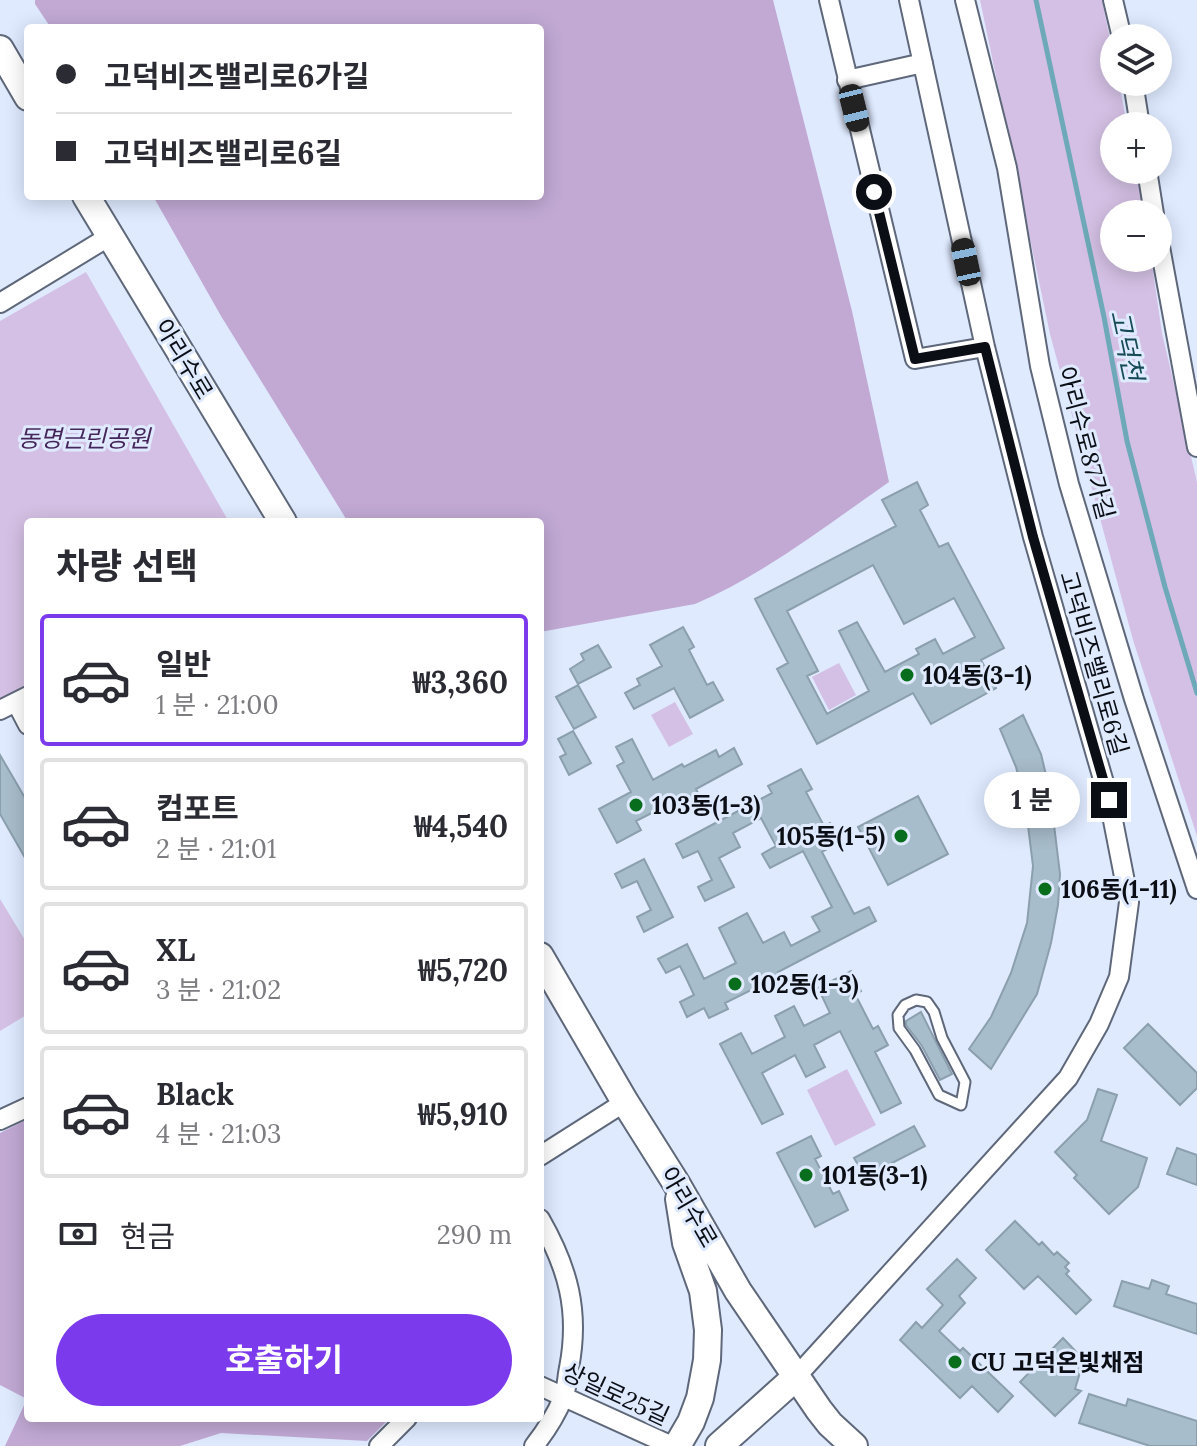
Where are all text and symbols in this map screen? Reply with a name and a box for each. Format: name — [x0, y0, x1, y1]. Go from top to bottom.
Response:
map controls — [1100, 24, 1172, 272]
button: layers — [1100, 24, 1172, 96]
text: 고덕비즈밸리로6가길 — [104, 57, 370, 95]
car — [837, 82, 871, 134]
button: + — [1100, 112, 1172, 184]
text: 고덕비즈밸리로6길 — [104, 134, 342, 172]
route start — [856, 174, 892, 210]
button: − — [1100, 200, 1172, 272]
car — [949, 236, 983, 288]
water label: 고덕천 — [1103, 306, 1151, 387]
street label: 아리수로 — [148, 313, 220, 405]
street label: 아리수로87가길 — [1051, 363, 1121, 523]
park label: 동명근린공원 — [18, 423, 152, 454]
text: 차량 선택 — [56, 543, 198, 589]
street label: 고덕비즈밸리로6길 — [1053, 567, 1135, 759]
icon: car — [60, 644, 132, 716]
text: 일반 — [156, 645, 211, 683]
place label: 104동(3-1) — [923, 660, 1032, 691]
text: ₩3,360 — [413, 663, 508, 701]
marker: 104동(3-1) — [898, 666, 916, 684]
text: 1 분 · 21:00 — [156, 688, 279, 721]
callout: 1 분 — [985, 772, 1081, 828]
route end — [1091, 782, 1127, 818]
text: 1 분 — [1011, 783, 1053, 816]
icon: car — [60, 788, 132, 860]
text: 컴포트 — [156, 789, 239, 827]
place label: 103동(1-3) — [652, 790, 760, 821]
marker: 103동(1-3) — [627, 796, 645, 814]
text: ₩4,540 — [414, 807, 508, 845]
place label: 105동(1-5) — [777, 821, 885, 852]
marker: 105동(1-5) — [892, 827, 910, 845]
text: 2 분 · 21:01 — [156, 832, 276, 865]
place label: 106동(1-11) — [1061, 874, 1177, 905]
marker: 106동(1-11) — [1036, 880, 1054, 898]
text: XL — [156, 931, 195, 969]
icon: car — [60, 932, 132, 1004]
text: ₩5,720 — [418, 951, 508, 989]
place label: 102동(1-3) — [751, 969, 859, 1000]
text: 3 분 · 21:02 — [156, 973, 281, 1006]
marker: 102동(1-3) — [726, 975, 744, 993]
text: Black — [156, 1075, 234, 1113]
icon: car — [60, 1076, 132, 1148]
text: ₩5,910 — [418, 1095, 508, 1133]
text: 4 분 · 21:03 — [156, 1117, 282, 1150]
place label: 101동(3-1) — [822, 1160, 927, 1191]
street label: 아리수로 — [653, 1161, 725, 1253]
marker: 101동(3-1) — [797, 1166, 815, 1184]
icon: cash — [56, 1212, 100, 1256]
text: 현금 — [120, 1217, 175, 1255]
text: 290 m — [437, 1218, 512, 1251]
button: 호출하기 — [56, 1314, 512, 1406]
place label: CU 고덕온빛채점 — [971, 1347, 1145, 1378]
marker: CU 고덕온빛채점 — [946, 1353, 964, 1371]
street label: 상일로25길 — [558, 1356, 674, 1432]

